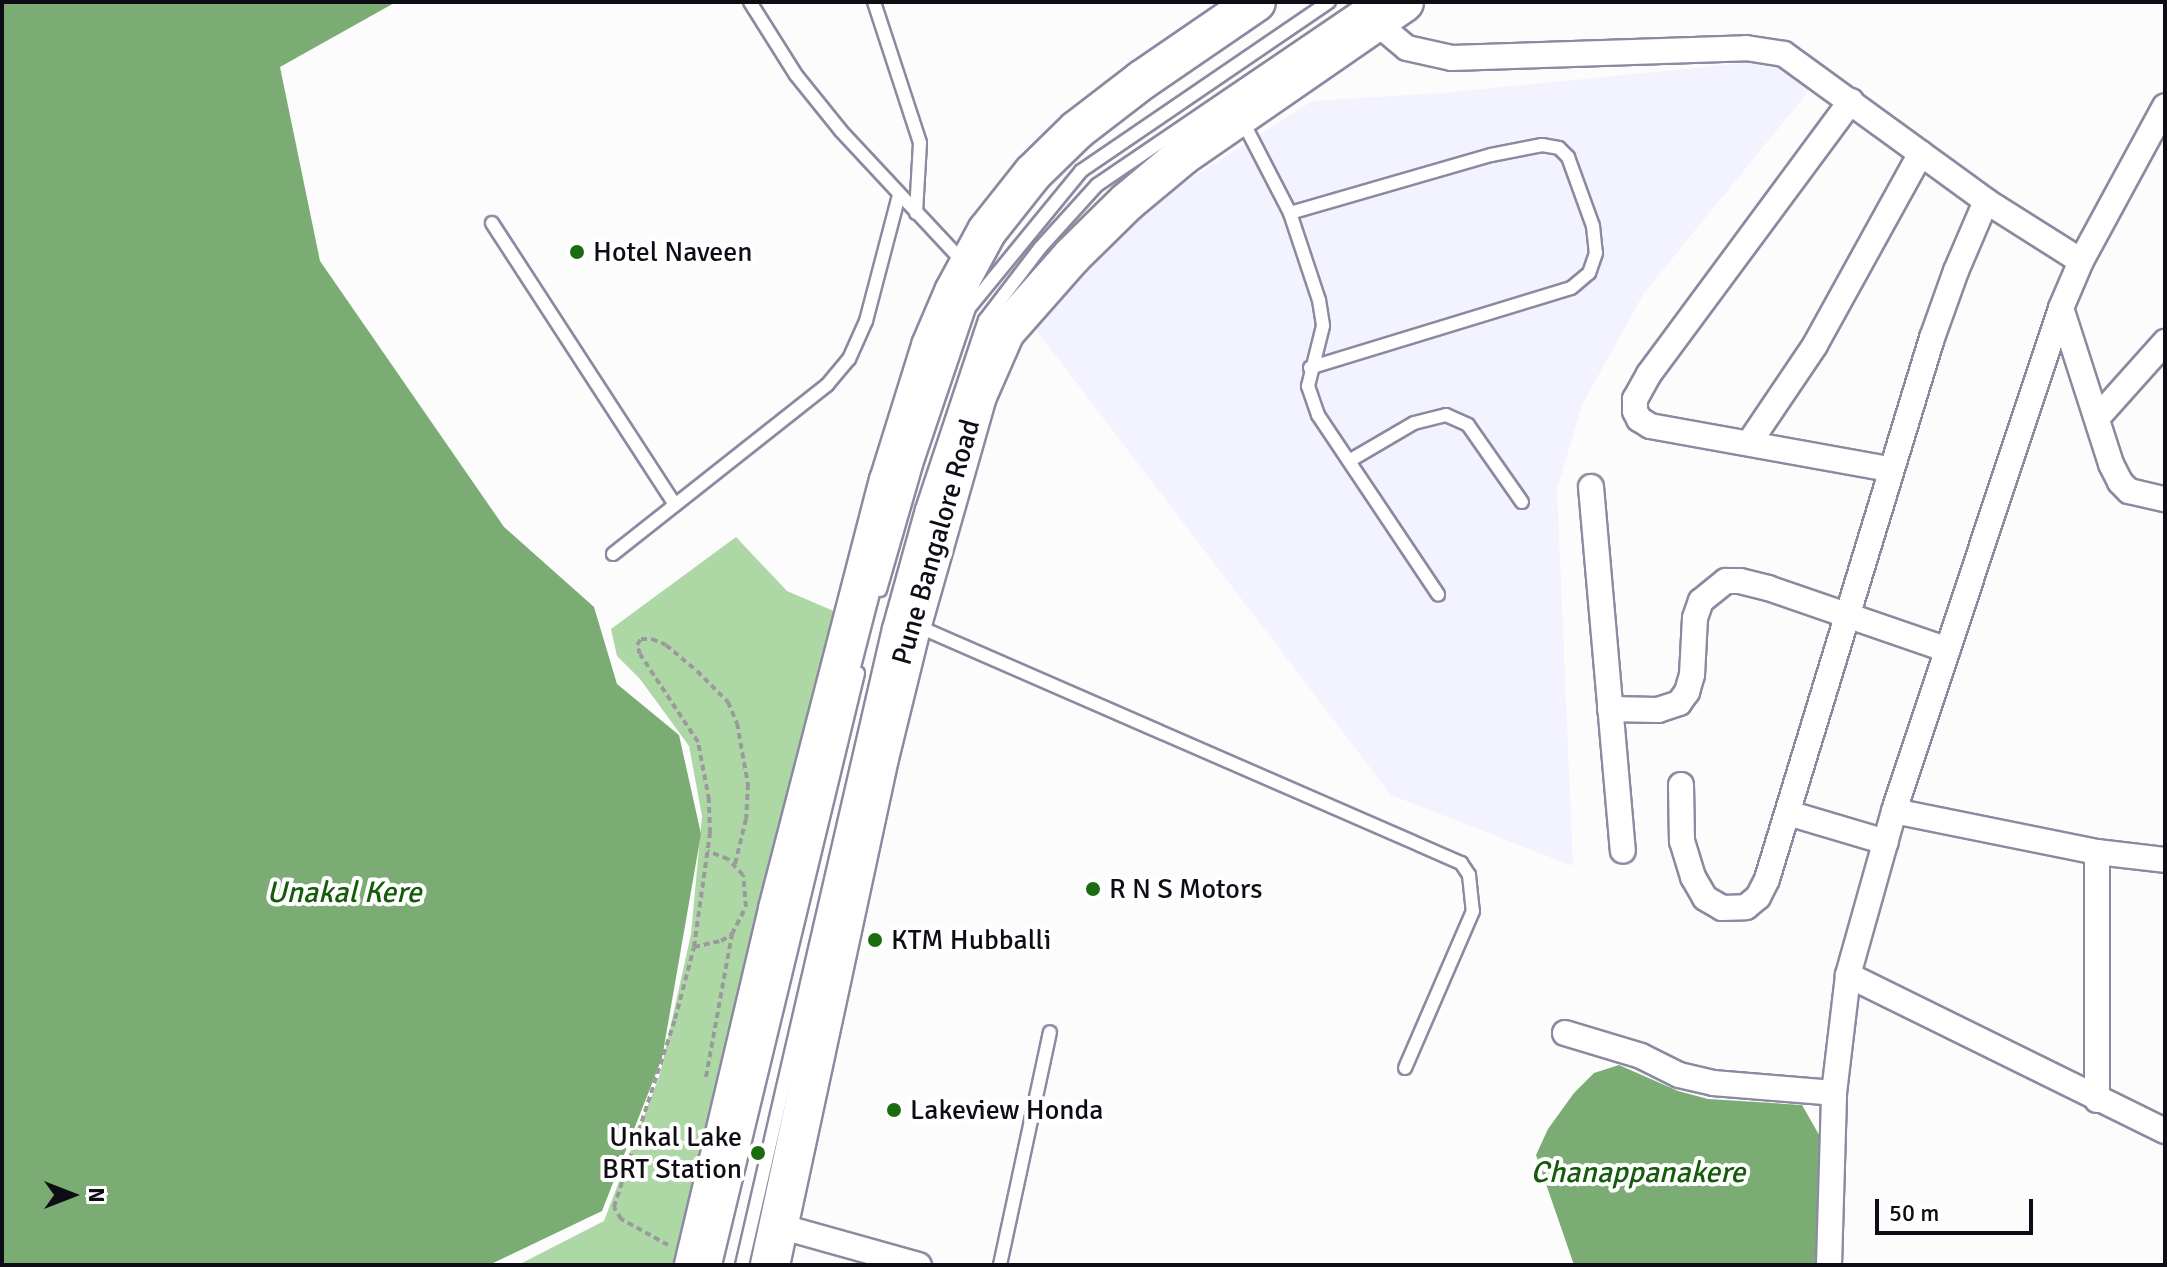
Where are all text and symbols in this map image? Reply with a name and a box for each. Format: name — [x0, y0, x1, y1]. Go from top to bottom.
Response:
place label: Hotel Naveen — [593, 235, 753, 269]
marker: Hotel Naveen — [568, 243, 586, 261]
street label: Pune Bangalore Road — [885, 415, 987, 669]
place label: R N S Motors — [1109, 872, 1262, 906]
water label: Unakal Kere — [266, 875, 422, 911]
marker: R N S Motors — [1084, 880, 1102, 898]
place label: KTM Hubballi — [891, 923, 1051, 957]
marker: KTM Hubballi — [866, 931, 884, 949]
place label: Lakeview Honda — [910, 1093, 1104, 1127]
marker: Lakeview Honda — [885, 1101, 903, 1119]
place label: Unkal Lake BRT Station — [602, 1120, 742, 1186]
marker: Unkal Lake BRT Station — [749, 1144, 767, 1162]
north arrow — [32, 1155, 112, 1235]
water label: Chanappanakere — [1531, 1155, 1745, 1191]
scale bar — [1879, 1183, 2037, 1233]
text: N — [83, 1187, 110, 1203]
text: 50 m — [1889, 1198, 1939, 1228]

